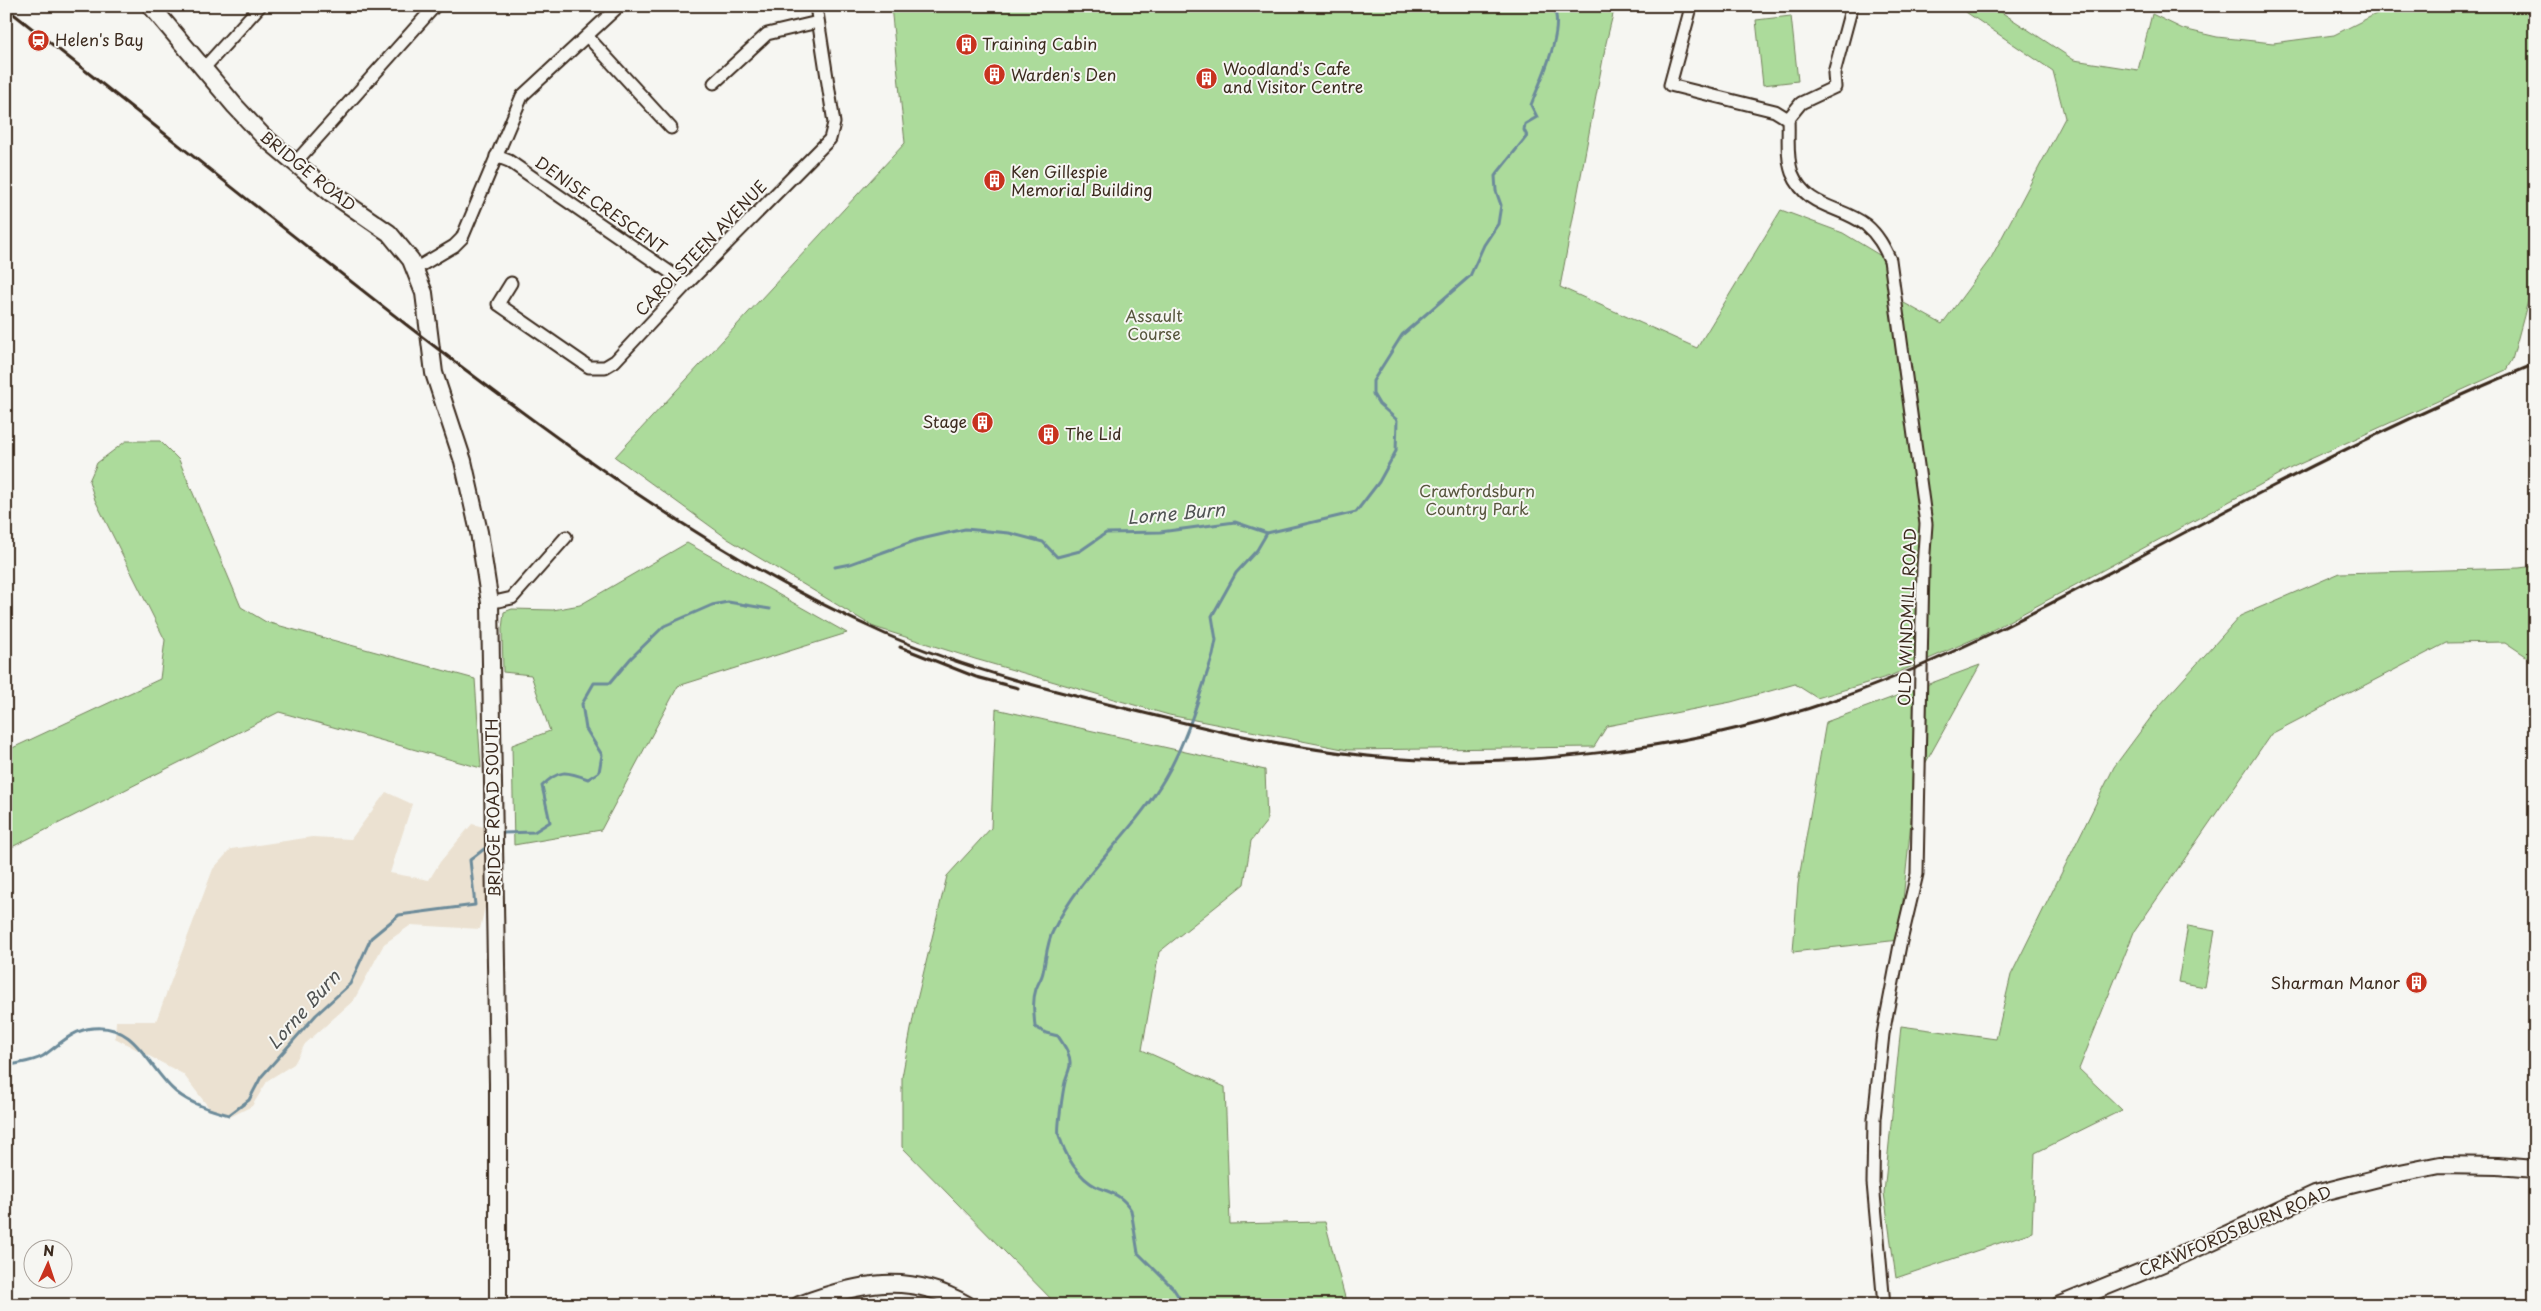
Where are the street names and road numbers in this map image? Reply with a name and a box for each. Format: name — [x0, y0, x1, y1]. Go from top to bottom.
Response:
street label: BRIDGE ROAD — [256, 124, 362, 216]
street label: DENISE CRESCENT — [531, 150, 673, 259]
street label: CAROLSTEEN AVENUE — [629, 174, 772, 321]
street label: OLD WINDMILL ROAD — [1891, 527, 1921, 706]
street label: BRIDGE ROAD SOUTH — [478, 718, 506, 898]
street label: CRAWFORDSBURN ROAD — [2135, 1179, 2335, 1282]

